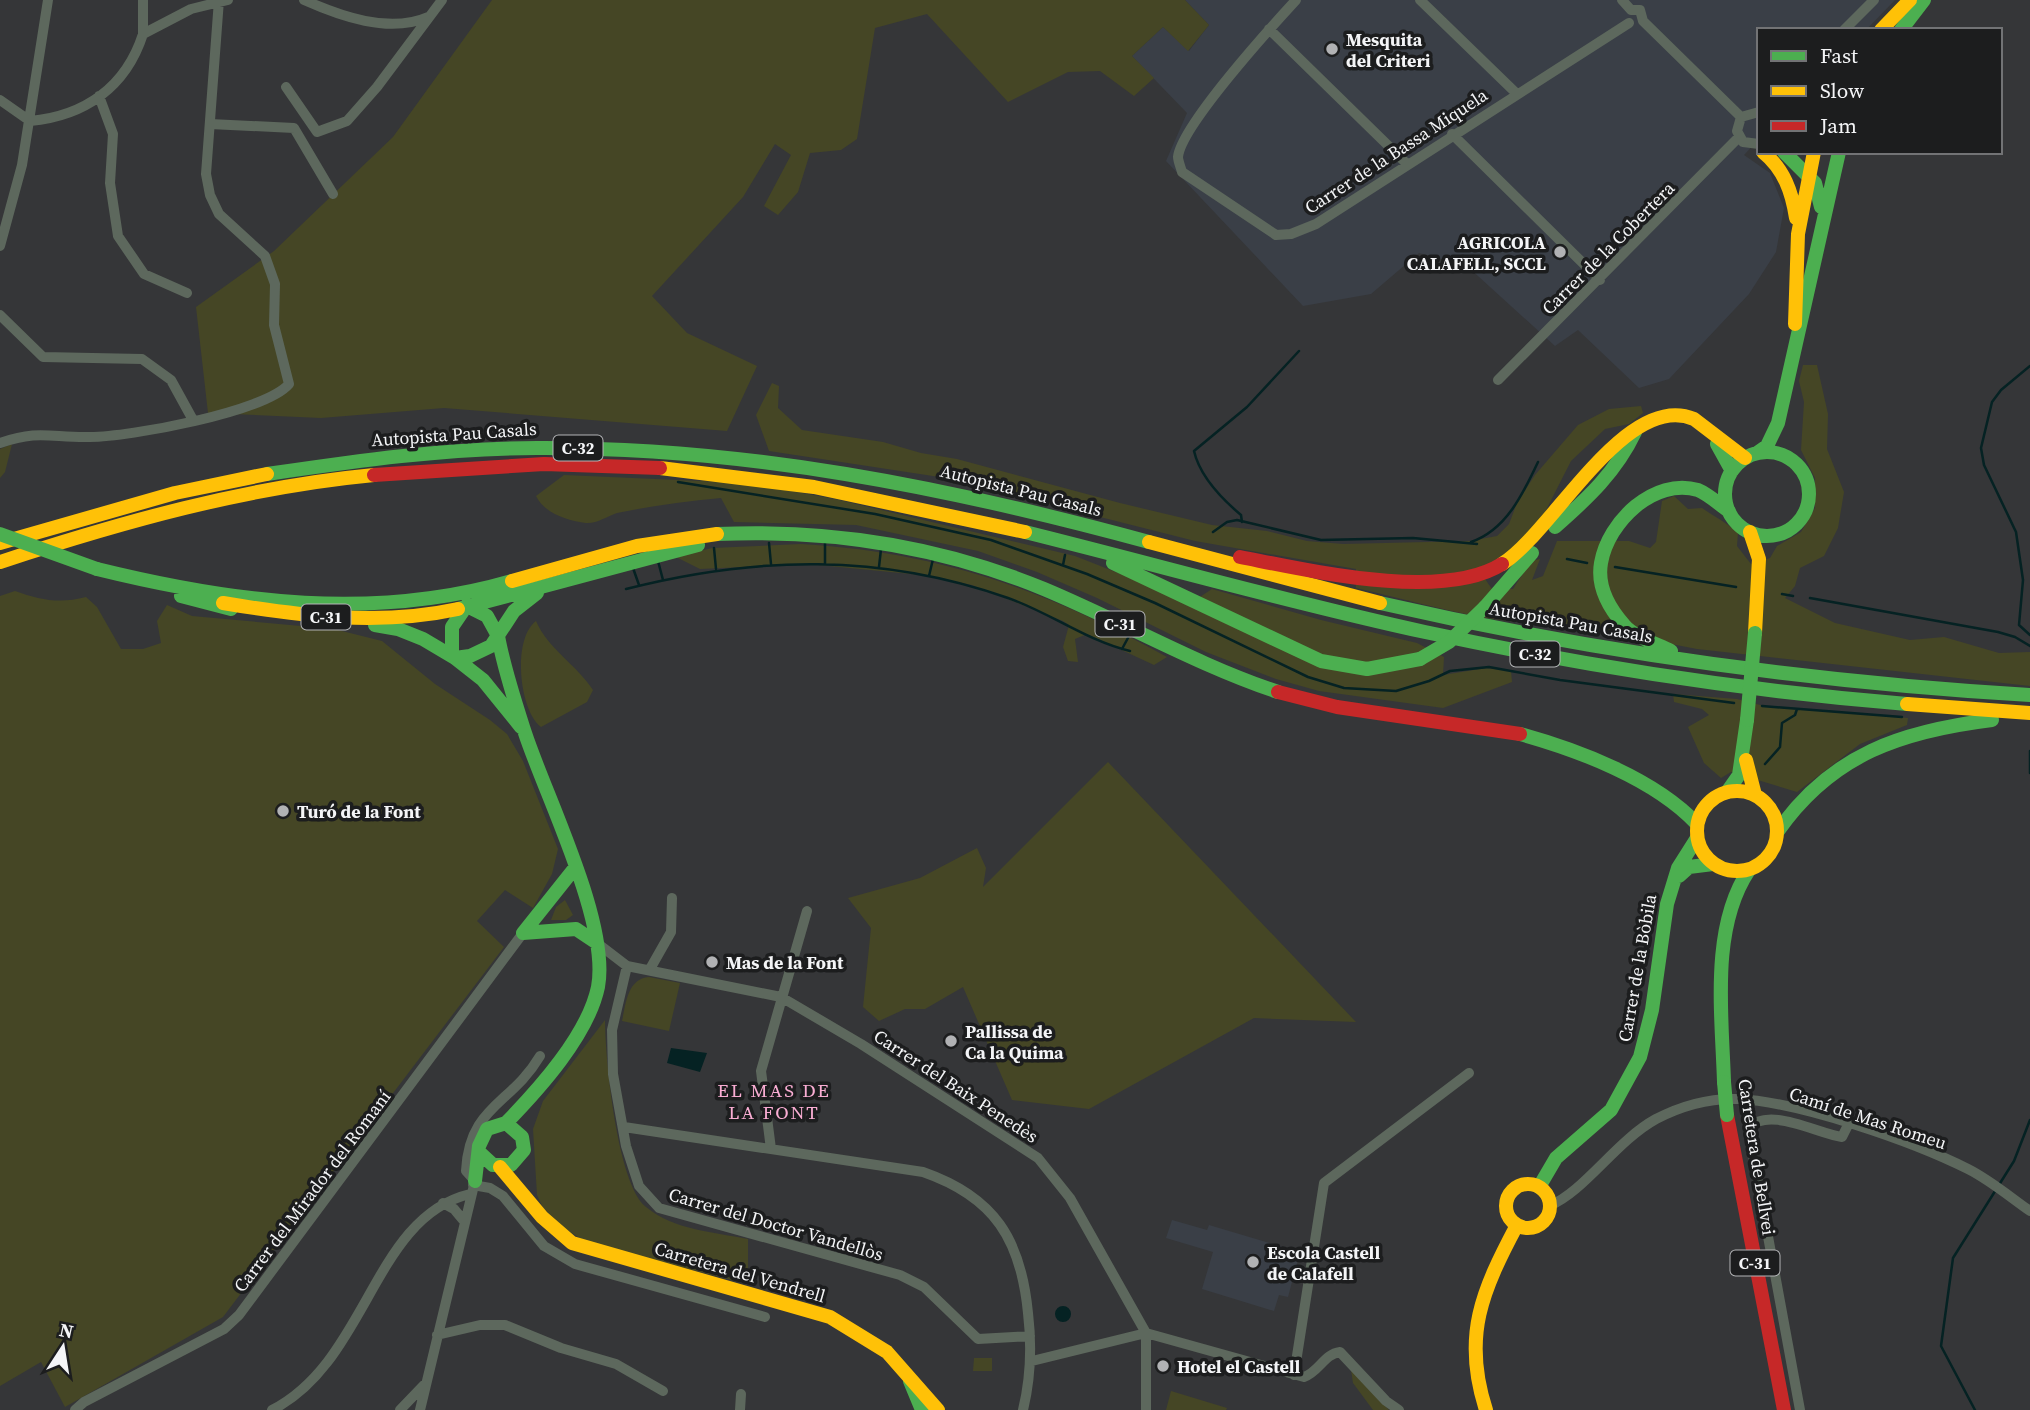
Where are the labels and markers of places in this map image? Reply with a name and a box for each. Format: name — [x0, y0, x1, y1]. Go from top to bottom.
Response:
place label: Mesquita del Criteri — [1346, 27, 1431, 73]
marker: Mesquita del Criteri — [1324, 41, 1340, 57]
place label: AGRICOLA CALAFELL, SCCL — [1407, 230, 1547, 276]
marker: AGRICOLA CALAFELL, SCCL — [1552, 244, 1568, 260]
place label: Turó de la Font — [297, 799, 421, 824]
marker: Turó de la Font — [275, 803, 291, 819]
place label: Mas de la Font — [726, 950, 844, 975]
marker: Mas de la Font — [704, 954, 720, 970]
place label: Pallissa de Ca la Quima — [965, 1019, 1064, 1065]
marker: Pallissa de Ca la Quima — [943, 1033, 959, 1049]
place label: Escola Castell de Calafell — [1267, 1240, 1380, 1286]
marker: Escola Castell de Calafell — [1245, 1254, 1261, 1270]
place label: Hotel el Castell — [1177, 1354, 1300, 1379]
marker: Hotel el Castell — [1155, 1358, 1171, 1374]

